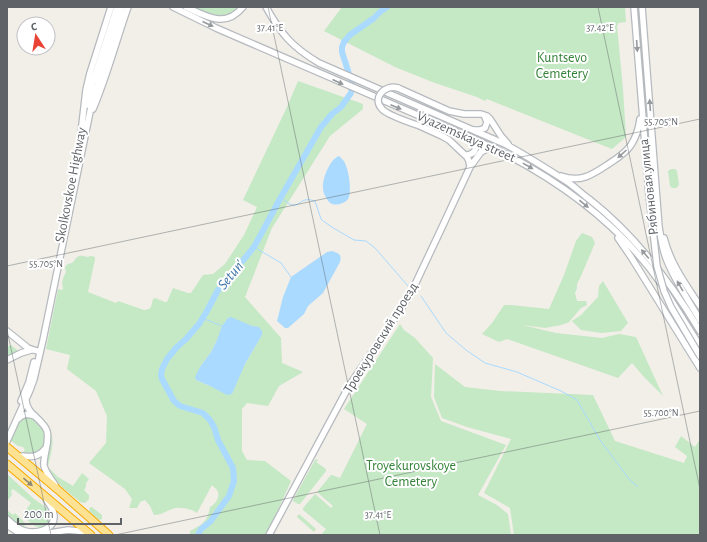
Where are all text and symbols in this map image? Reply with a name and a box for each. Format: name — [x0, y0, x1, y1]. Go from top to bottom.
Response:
north arrow — [16, 16, 56, 56]
text: С — [30, 21, 38, 33]
one-way arrow — [202, 21, 213, 27]
text: 37.41°E — [257, 23, 283, 33]
text: 37.42°E — [586, 23, 614, 33]
one-way arrow — [633, 40, 640, 52]
park label: Kuntsevo Cemetery — [536, 51, 588, 81]
one-way arrow — [332, 79, 344, 85]
one-way arrow — [646, 99, 653, 111]
one-way arrow — [391, 104, 402, 110]
street label: Vyazemskaya street — [414, 109, 518, 165]
text: 55.705°N — [644, 117, 678, 127]
street label: Skolkovskoe Highway — [53, 126, 89, 244]
street label: Рябиновая улица — [637, 138, 661, 236]
one-way arrow — [618, 149, 627, 158]
one-way arrow — [522, 163, 533, 169]
one-way arrow — [578, 200, 589, 209]
one-way arrow — [641, 249, 650, 259]
water label: Setun' — [215, 257, 247, 292]
text: 55.705°N — [29, 259, 63, 269]
street label: Троекуровский проезд — [341, 280, 421, 396]
one-way arrow — [677, 280, 684, 292]
text: 55.700°N — [643, 408, 679, 418]
park label: Troyekurovskoye Cemetery — [366, 459, 456, 489]
one-way arrow — [23, 477, 34, 486]
scale bar — [18, 500, 121, 526]
text: 200 m — [24, 508, 54, 520]
text: 37.41°E — [365, 510, 391, 520]

